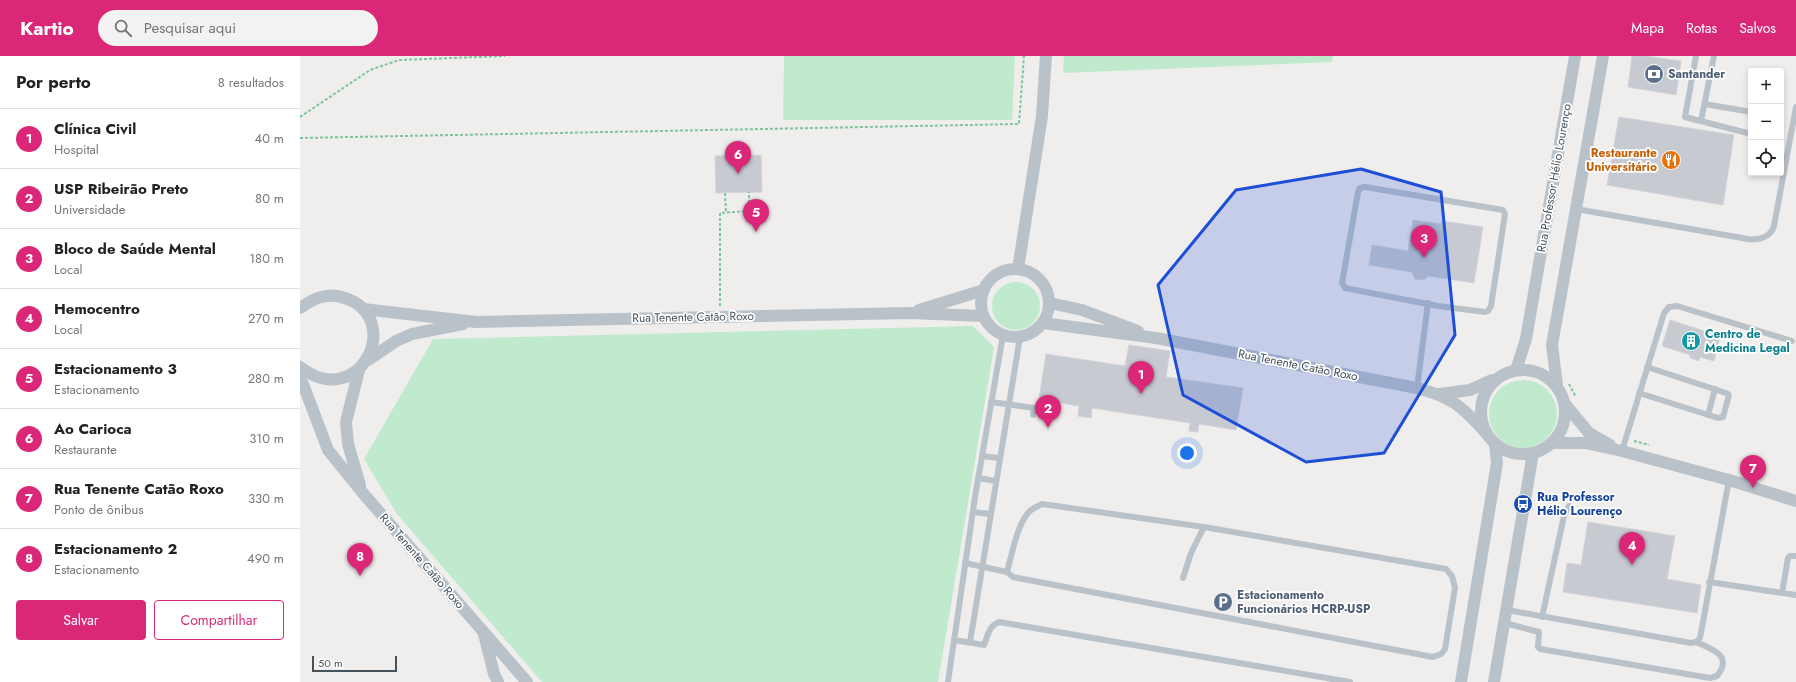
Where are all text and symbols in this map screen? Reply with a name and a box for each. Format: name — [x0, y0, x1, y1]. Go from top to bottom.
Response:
search box — [98, 10, 378, 46]
text: Kartio — [20, 15, 74, 42]
icon: search — [112, 17, 134, 39]
text: Pesquisar aqui — [144, 17, 236, 39]
text: Mapa — [1631, 18, 1664, 38]
text: Rotas — [1686, 18, 1717, 38]
text: Salvos — [1739, 18, 1776, 38]
bank icon: Santander — [1643, 63, 1665, 85]
place label: Santander — [1668, 65, 1725, 83]
map controls — [1748, 68, 1784, 176]
button: + — [1748, 68, 1784, 104]
text: Por perto — [16, 70, 91, 94]
text: 8 resultados — [218, 73, 284, 92]
street label: Rua Professor Hélio Lourenço — [1532, 102, 1576, 254]
button: − — [1748, 104, 1784, 140]
text: Clínica Civil — [54, 118, 136, 140]
text: 1 — [26, 129, 32, 148]
text: 40 m — [255, 129, 284, 148]
text: Hospital — [54, 140, 99, 159]
button: locate — [1748, 140, 1784, 176]
pin: 6 — [725, 141, 751, 174]
place label: Restaurante Universitário — [1586, 144, 1657, 176]
restaurant icon: Restaurante Universitário — [1660, 149, 1682, 171]
text: USP Ribeirão Preto — [54, 178, 188, 200]
text: 2 — [25, 189, 33, 208]
text: 80 m — [255, 189, 284, 208]
pin: 5 — [743, 199, 769, 232]
text: Universidade — [54, 200, 125, 219]
pin: 3 — [1411, 225, 1437, 258]
text: Bloco de Saúde Mental — [54, 238, 216, 260]
text: 3 — [25, 249, 33, 268]
text: 180 m — [249, 249, 284, 268]
text: Local — [54, 260, 82, 279]
text: Hemocentro — [54, 298, 140, 320]
street label: Rua Tenente Catão Roxo — [632, 307, 754, 327]
text: 4 — [24, 309, 34, 328]
text: 270 m — [248, 309, 284, 328]
text: Local — [54, 320, 82, 339]
place label: Centro de Medicina Legal — [1705, 325, 1790, 357]
building icon: Centro de Medicina Legal — [1680, 330, 1702, 352]
street label: Rua Tenente Catão Roxo — [1237, 345, 1360, 386]
text: Estacionamento 3 — [54, 358, 177, 380]
pin: 1 — [1128, 361, 1154, 394]
text: 5 — [25, 369, 33, 388]
text: 280 m — [248, 369, 284, 388]
text: Estacionamento — [54, 380, 139, 399]
pin: 2 — [1035, 395, 1061, 428]
text: Ao Carioca — [54, 418, 132, 440]
text: 6 — [25, 429, 33, 448]
text: 310 m — [249, 429, 284, 448]
text: Restaurante — [54, 440, 117, 459]
your location — [1177, 443, 1197, 463]
pin: 7 — [1740, 455, 1766, 488]
text: Rua Tenente Catão Roxo — [54, 478, 224, 500]
place label: Rua Professor Hélio Lourenço — [1537, 488, 1622, 520]
text: 7 — [25, 489, 33, 508]
text: 330 m — [248, 489, 284, 508]
bus stop icon: Rua Professor Hélio Lourenço — [1512, 493, 1534, 515]
text: Ponto de ônibus — [54, 500, 144, 519]
street label: Rua Tenente Catão Roxo — [375, 509, 469, 613]
pin: 4 — [1619, 532, 1645, 565]
text: Estacionamento 2 — [54, 538, 177, 560]
pin: 8 — [347, 543, 373, 576]
text: 8 — [25, 549, 33, 568]
text: 490 m — [247, 549, 284, 568]
text: Estacionamento — [54, 560, 139, 579]
place label: Estacionamento Funcionários HCRP-USP — [1237, 586, 1371, 618]
parking icon: Estacionamento Funcionários HCRP-USP — [1212, 591, 1234, 613]
button: Salvar — [16, 600, 146, 640]
button: Compartilhar — [154, 600, 284, 640]
scale bar — [312, 654, 397, 673]
text: 50 m — [318, 655, 343, 671]

